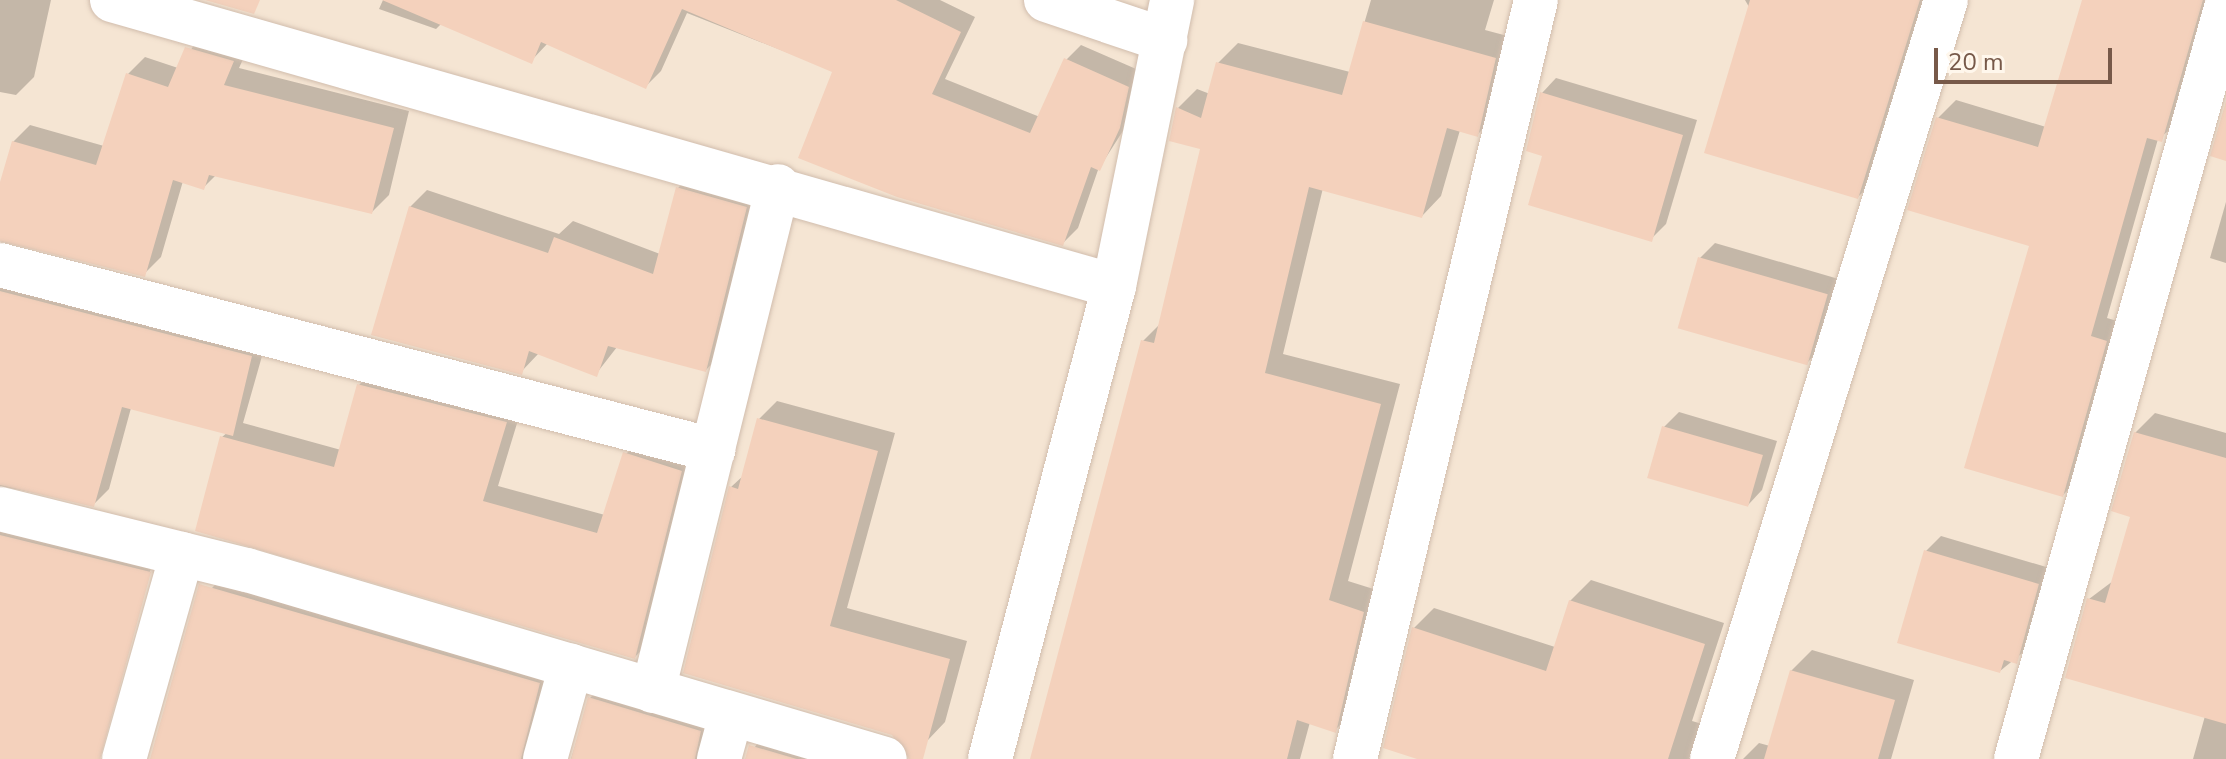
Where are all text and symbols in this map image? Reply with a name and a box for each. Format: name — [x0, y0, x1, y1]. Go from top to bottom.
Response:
scale bar — [1938, 32, 2116, 82]
text: 20 m — [1948, 46, 2004, 78]

